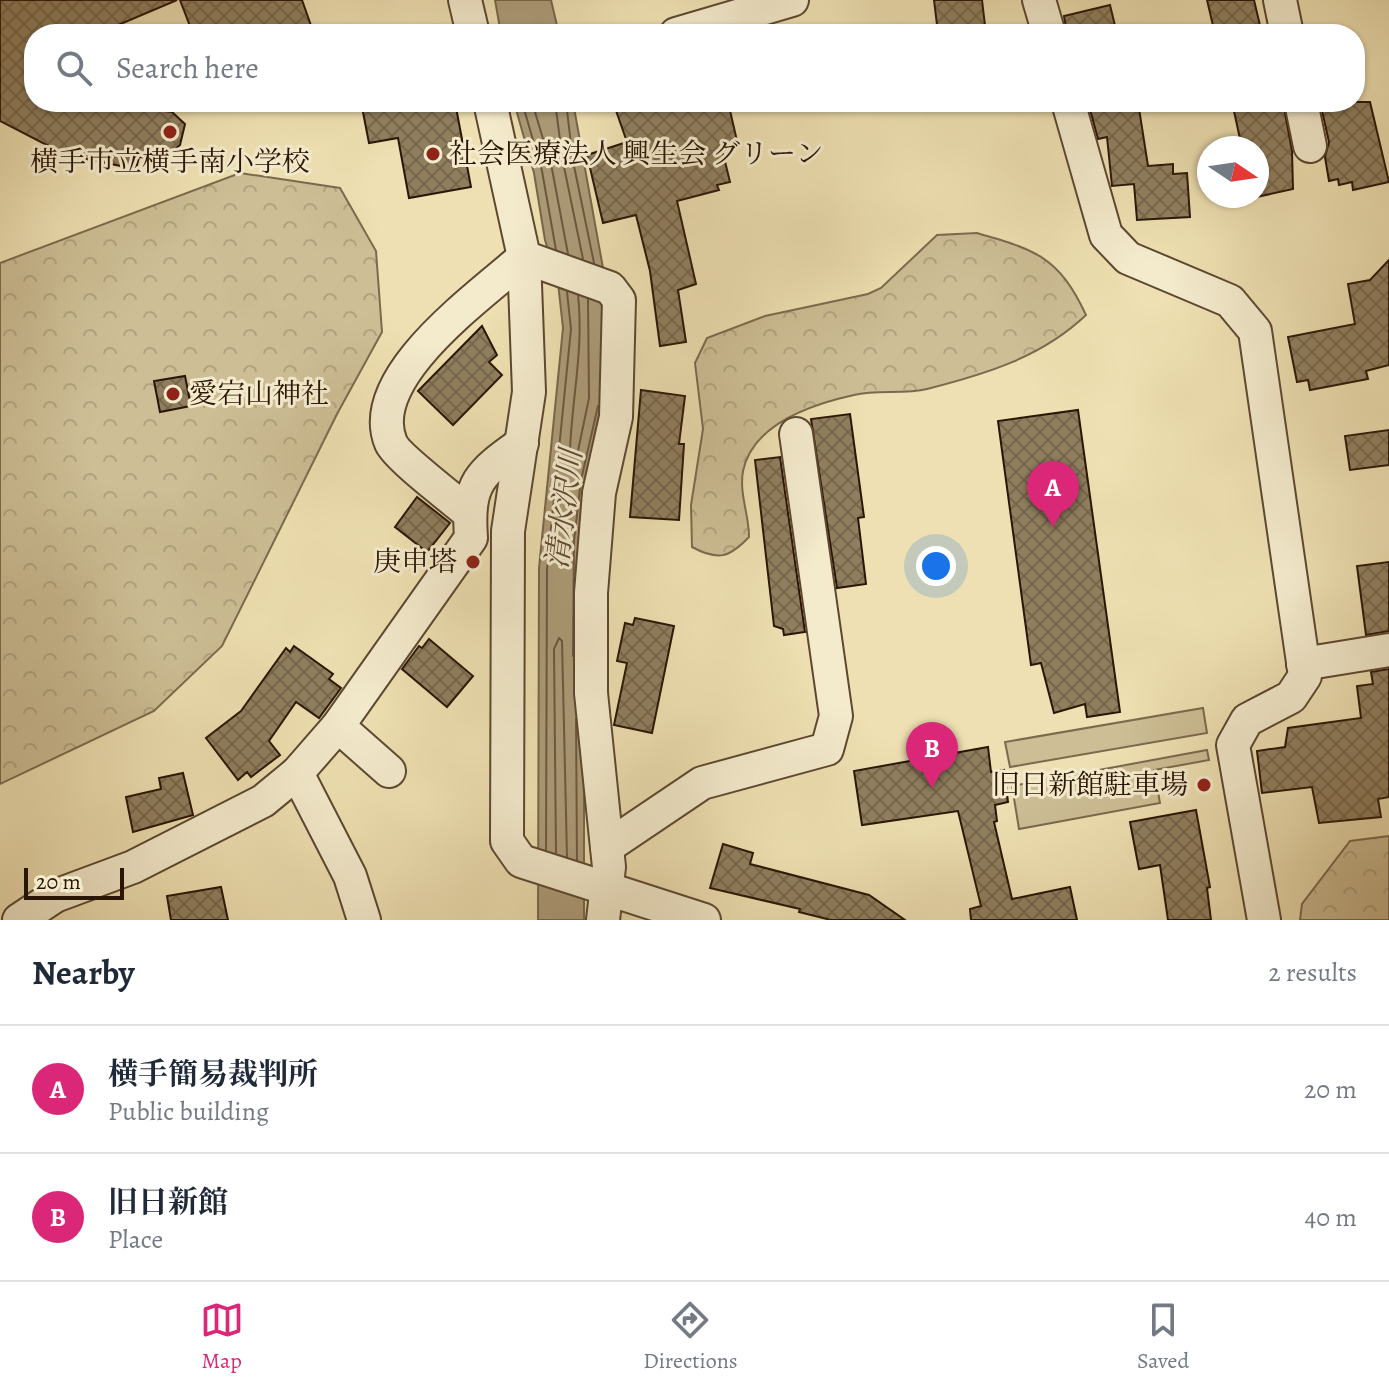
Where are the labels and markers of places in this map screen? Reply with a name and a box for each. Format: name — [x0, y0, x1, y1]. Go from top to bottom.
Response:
marker: 横手市立横手南小学校 — [161, 123, 179, 141]
place label: 社会医療法人 興生会 グリーン — [449, 135, 824, 173]
place label: 横手市立横手南小学校 — [30, 143, 310, 181]
marker: 社会医療法人 興生会 グリーン — [424, 145, 442, 163]
place label: 愛宕山神社 — [189, 375, 329, 413]
marker: 愛宕山神社 — [164, 385, 182, 403]
pin: A — [1027, 461, 1079, 527]
place label: 庚申塔 — [373, 543, 457, 581]
marker: 庚申塔 — [464, 553, 482, 571]
pin: B — [906, 722, 958, 788]
place label: 旧日新館駐車場 — [992, 766, 1188, 804]
marker: 旧日新館駐車場 — [1195, 776, 1213, 794]

